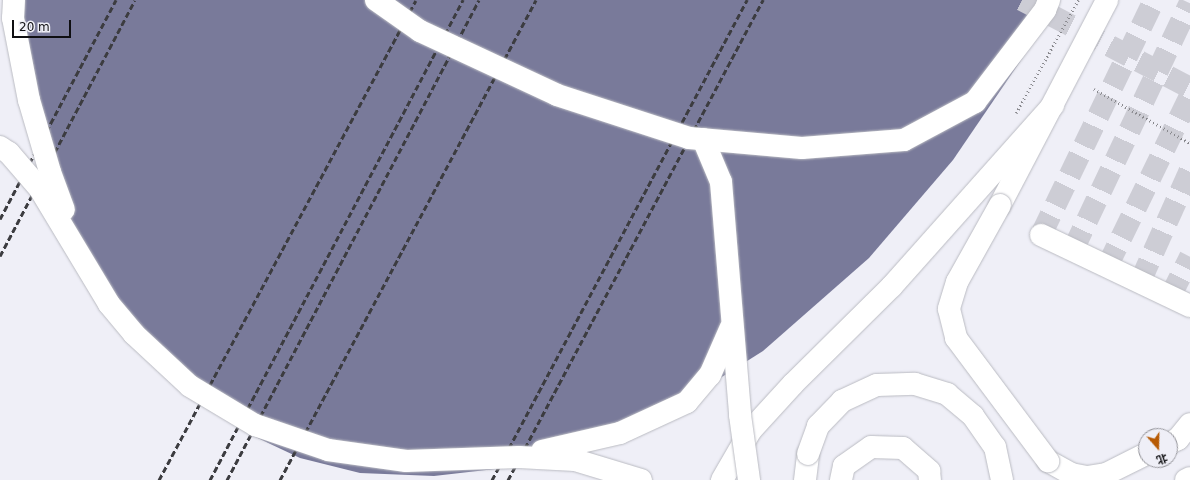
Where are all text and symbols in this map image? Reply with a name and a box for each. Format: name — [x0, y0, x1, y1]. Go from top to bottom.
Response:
scale bar — [14, 12, 73, 38]
text: 20 m — [19, 20, 50, 34]
north arrow — [1138, 428, 1178, 468]
text: 北 — [1155, 451, 1169, 467]

